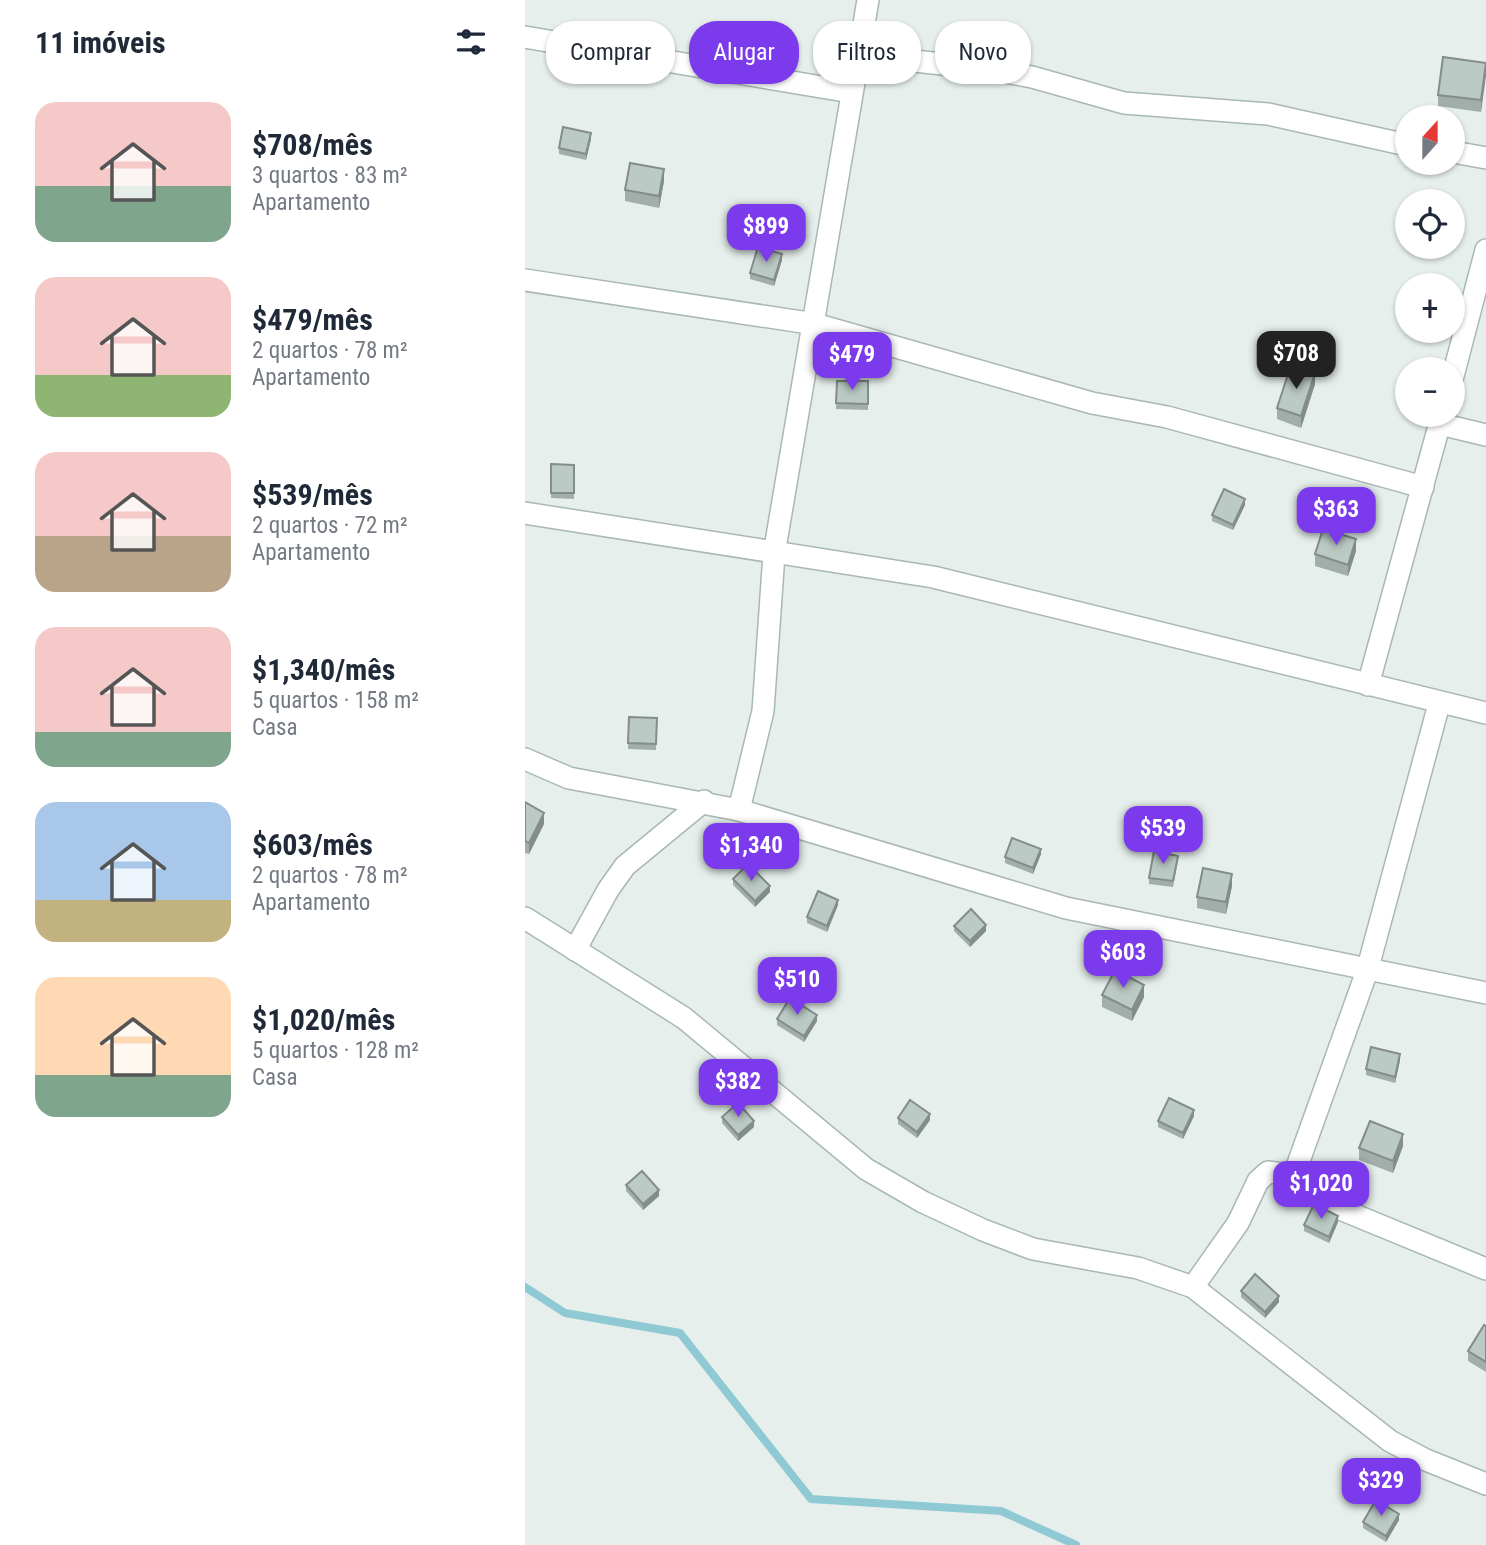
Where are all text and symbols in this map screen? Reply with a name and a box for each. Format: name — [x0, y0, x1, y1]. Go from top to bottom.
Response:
chip: Comprar — [546, 21, 675, 84]
chip: Alugar — [689, 21, 799, 84]
chip: Filtros — [813, 21, 921, 84]
chip: Novo — [935, 21, 1031, 84]
icon: filters — [452, 23, 490, 61]
text: 11 imóveis — [35, 25, 166, 60]
north arrow — [1395, 105, 1465, 175]
map controls — [1395, 105, 1465, 427]
text: $708/mês — [252, 127, 373, 162]
icon: home — [91, 130, 175, 214]
text: 3 quartos · 83 m² — [252, 162, 408, 189]
text: Apartamento — [252, 189, 370, 216]
button: locate — [1395, 189, 1465, 259]
pin: $899 — [725, 204, 807, 264]
text: $899 — [743, 213, 789, 240]
button: + — [1395, 273, 1465, 343]
text: $479/mês — [252, 302, 373, 337]
icon: home — [91, 305, 175, 389]
pin: $479 — [811, 332, 893, 392]
pin: $708 — [1255, 332, 1337, 391]
text: 2 quartos · 78 m² — [252, 337, 408, 364]
text: $708 — [1273, 340, 1319, 367]
text: $479 — [829, 341, 875, 368]
button: − — [1395, 357, 1465, 427]
text: Apartamento — [252, 364, 370, 391]
text: $539/mês — [252, 477, 373, 512]
icon: home — [91, 480, 175, 564]
pin: $363 — [1295, 488, 1377, 547]
text: $363 — [1313, 496, 1359, 523]
text: 2 quartos · 72 m² — [252, 512, 408, 539]
text: Apartamento — [252, 539, 370, 566]
text: $1,340/mês — [252, 652, 395, 687]
icon: home — [91, 655, 175, 739]
text: 5 quartos · 158 m² — [252, 687, 419, 714]
text: Casa — [252, 714, 298, 741]
pin: $539 — [1122, 806, 1204, 866]
text: $539 — [1140, 815, 1186, 842]
pin: $1,340 — [694, 824, 808, 883]
text: $603/mês — [252, 827, 373, 862]
icon: home — [91, 830, 175, 914]
text: $1,340 — [719, 832, 783, 859]
text: 2 quartos · 78 m² — [252, 862, 408, 889]
text: Apartamento — [252, 889, 370, 916]
pin: $603 — [1082, 930, 1164, 990]
text: $603 — [1100, 939, 1146, 966]
pin: $510 — [756, 958, 838, 1017]
text: $510 — [774, 966, 820, 993]
text: $1,020/mês — [252, 1002, 395, 1037]
icon: home — [91, 1005, 175, 1089]
text: 5 quartos · 128 m² — [252, 1037, 419, 1064]
pin: $382 — [697, 1060, 779, 1119]
text: Casa — [252, 1064, 298, 1091]
text: $382 — [715, 1068, 761, 1095]
pin: $1,020 — [1264, 1162, 1378, 1221]
text: $1,020 — [1289, 1170, 1353, 1197]
pin: $329 — [1340, 1458, 1422, 1518]
text: $329 — [1358, 1467, 1404, 1494]

